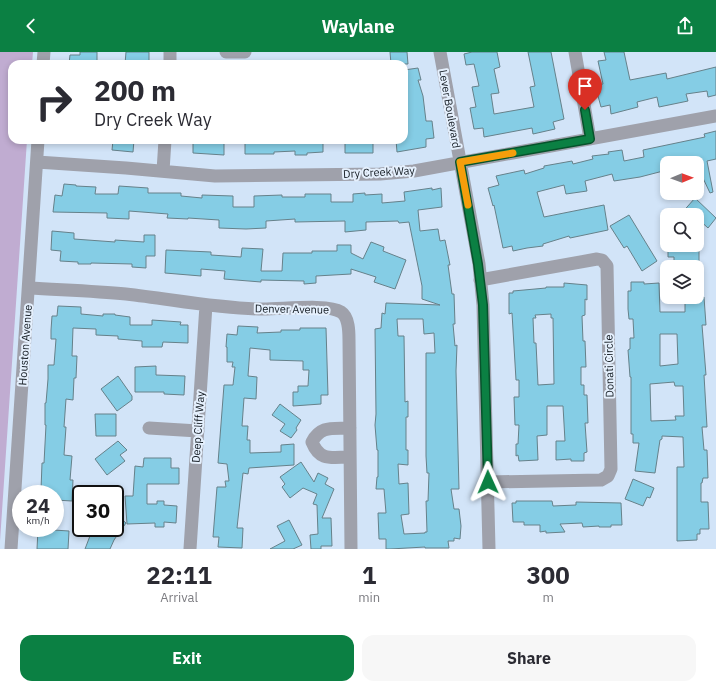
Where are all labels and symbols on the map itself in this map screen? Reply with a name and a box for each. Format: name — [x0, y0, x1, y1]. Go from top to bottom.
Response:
street label: Lever Boulevard — [436, 69, 464, 149]
pin — [568, 69, 602, 110]
north arrow — [660, 156, 704, 200]
street label: Dry Creek Way — [343, 163, 416, 181]
street label: Denver Avenue — [255, 301, 329, 317]
street label: Houston Avenue — [15, 304, 35, 386]
street label: Donati Circle — [601, 334, 617, 398]
street label: Deep Cliff Way — [189, 390, 208, 463]
position arrow — [467, 461, 509, 503]
speed limit sign: 30 — [72, 485, 124, 537]

